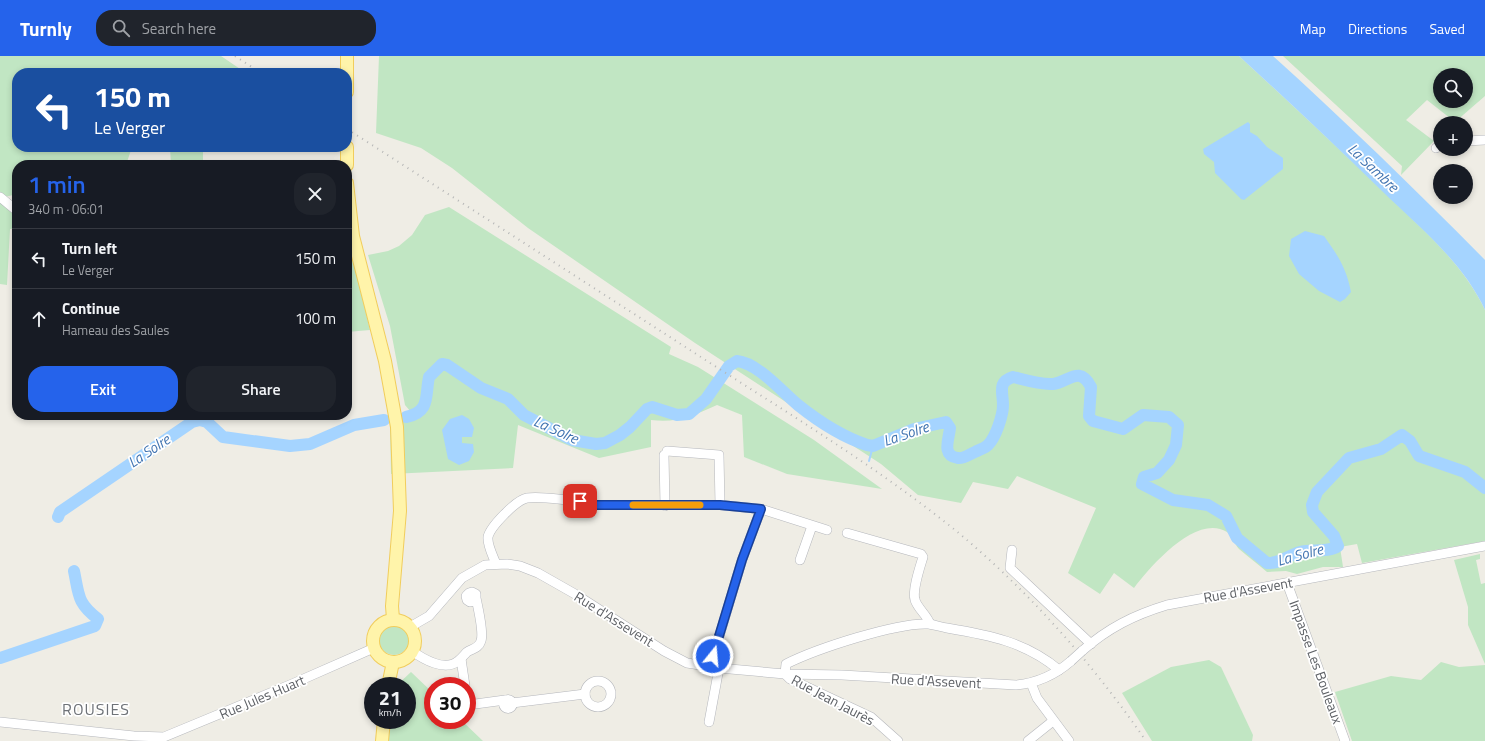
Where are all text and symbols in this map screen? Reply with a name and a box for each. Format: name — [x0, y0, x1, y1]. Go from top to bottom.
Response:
search box — [96, 10, 376, 46]
text: Turnly — [20, 14, 72, 43]
icon: search — [110, 17, 132, 39]
text: Search here — [142, 17, 216, 40]
text: Map — [1300, 18, 1326, 39]
text: Directions — [1348, 18, 1407, 39]
text: Saved — [1429, 18, 1465, 39]
map controls — [1433, 68, 1473, 204]
button: search — [1433, 68, 1473, 108]
text: 150 m — [94, 75, 171, 118]
icon: left — [28, 84, 80, 136]
text: Le Verger — [94, 114, 165, 141]
button: + — [1433, 116, 1473, 156]
water label: La Sambre — [1343, 138, 1405, 198]
button: − — [1433, 164, 1473, 204]
text: 1 min — [28, 166, 86, 202]
button: close — [294, 173, 336, 215]
text: 340 m · 06:01 — [28, 199, 104, 219]
text: Turn left — [62, 237, 117, 260]
text: 150 m — [295, 247, 336, 270]
icon: left — [28, 248, 50, 270]
text: Le Verger — [62, 260, 113, 280]
text: Continue — [62, 297, 120, 320]
text: 100 m — [295, 307, 336, 330]
icon: ahead — [28, 308, 50, 330]
text: Hameau des Saules — [62, 320, 169, 340]
button: Exit — [28, 366, 178, 412]
button: Share — [186, 366, 336, 412]
water label: La Solre — [530, 410, 583, 450]
water label: La Solre — [880, 415, 933, 452]
water label: La Solre — [123, 427, 175, 473]
pin — [563, 484, 597, 518]
icon: arrive — [569, 490, 591, 512]
water label: La Solre — [1274, 537, 1326, 572]
street label: Rue d'Assevent — [1202, 571, 1294, 608]
street label: Rue d'Assevent — [570, 586, 658, 651]
street label: Impasse Les Bouleaux — [1284, 597, 1349, 727]
position arrow — [692, 635, 734, 677]
street label: Rue d'Assevent — [890, 668, 982, 693]
street label: Rue Jules Huart — [216, 669, 308, 724]
street label: Rue Jean Jaurès — [788, 669, 879, 730]
speed limit sign: 30 — [424, 677, 476, 729]
text: 21 — [379, 682, 401, 713]
district label: ROUSIES — [62, 697, 130, 721]
text: km/h — [379, 705, 401, 720]

